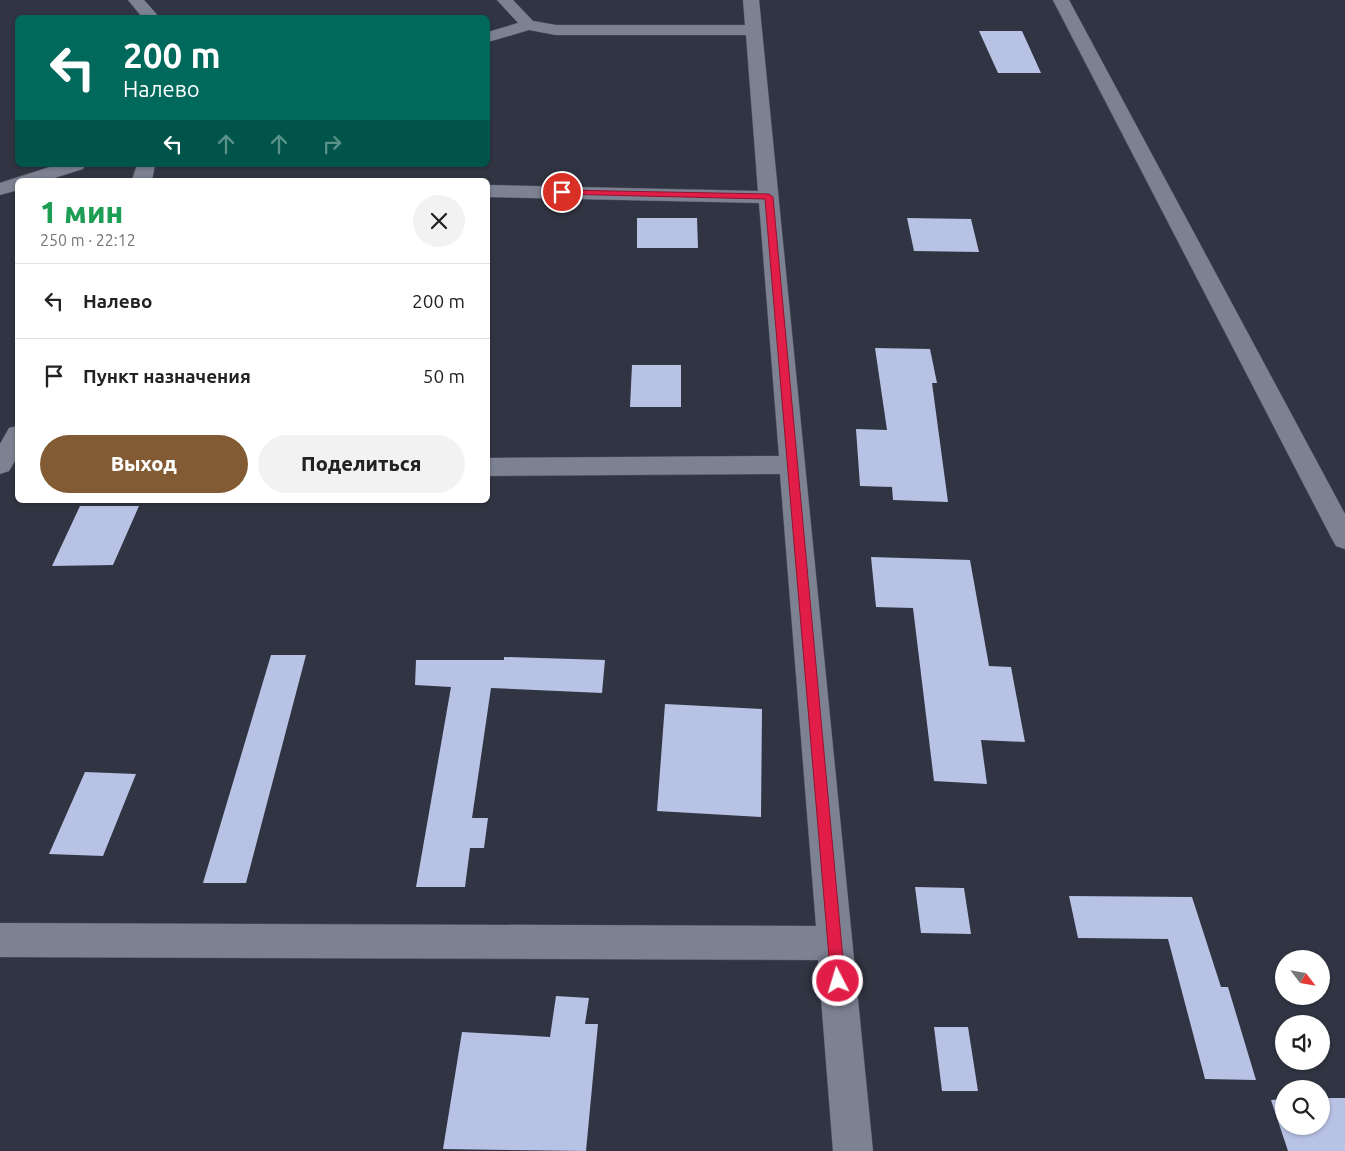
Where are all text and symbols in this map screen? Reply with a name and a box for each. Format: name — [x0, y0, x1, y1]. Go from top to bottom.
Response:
icon: left — [40, 35, 105, 100]
text: 200 m — [123, 35, 221, 75]
text: Налево — [123, 76, 200, 101]
icon: left — [159, 130, 187, 158]
icon: ahead — [212, 130, 240, 158]
icon: ahead — [265, 130, 293, 158]
icon: right — [318, 130, 346, 158]
pin — [541, 171, 583, 213]
icon: arrive — [548, 178, 576, 206]
text: 1 мин — [40, 195, 123, 229]
button: close — [413, 195, 465, 247]
text: 250 m · 22:12 — [40, 231, 136, 249]
icon: left — [40, 287, 68, 315]
text: Налево — [83, 290, 152, 312]
text: 200 m — [412, 290, 465, 312]
icon: arrive — [40, 362, 68, 390]
text: Пункт назначения — [83, 365, 251, 387]
text: 50 m — [423, 365, 465, 387]
button: Выход — [40, 435, 248, 493]
button: Поделиться — [258, 435, 465, 493]
north arrow — [1275, 950, 1330, 1005]
map controls — [1275, 950, 1330, 1135]
position arrow — [811, 954, 863, 1006]
button: sound — [1275, 1015, 1330, 1070]
button: search — [1275, 1080, 1330, 1135]

